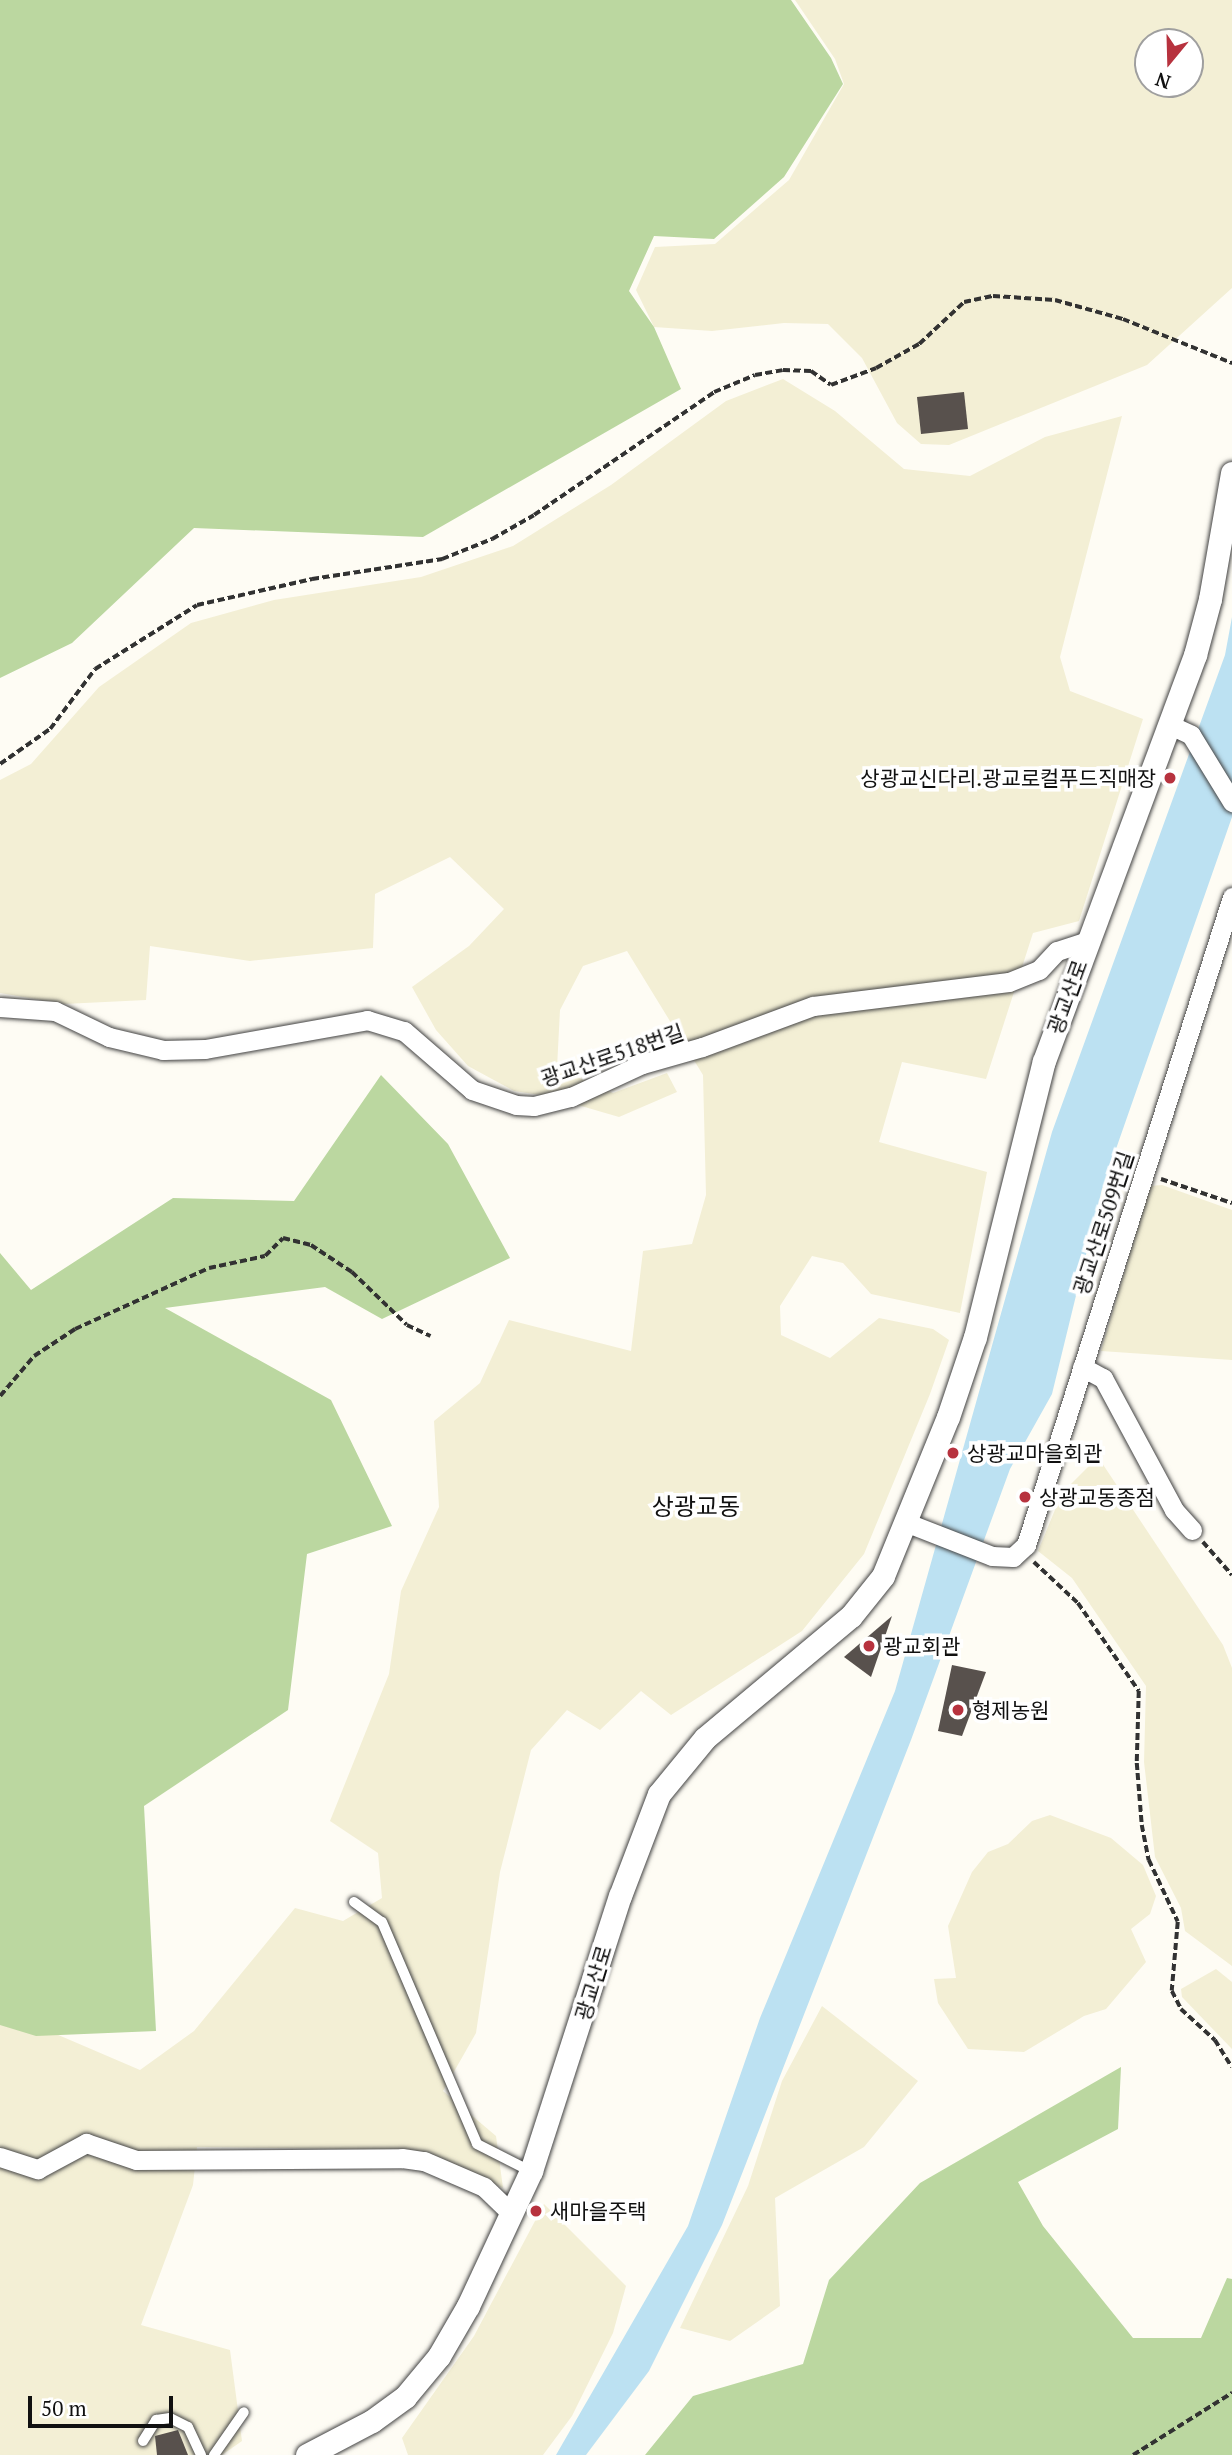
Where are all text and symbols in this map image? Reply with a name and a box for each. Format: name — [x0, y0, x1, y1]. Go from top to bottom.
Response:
north arrow — [1134, 28, 1204, 98]
text: N — [1152, 67, 1174, 96]
place label: 상광교신다리.광교로컬푸드직매장 — [860, 765, 1156, 791]
marker: 상광교신다리.광교로컬푸드직매장 — [1162, 770, 1178, 786]
street label: 광교산로 — [1042, 956, 1092, 1038]
street label: 광교산로518번길 — [537, 1019, 687, 1091]
street label: 광교산로509번길 — [1068, 1148, 1138, 1298]
place label: 상광교마을회관 — [967, 1440, 1102, 1466]
marker: 상광교마을회관 — [945, 1445, 961, 1461]
place label: 상광교동종점 — [1039, 1484, 1155, 1510]
marker: 상광교동종점 — [1017, 1489, 1033, 1505]
district label: 상광교동 — [652, 1493, 740, 1521]
place label: 광교회관 — [883, 1633, 960, 1659]
marker: 광교회관 — [861, 1638, 877, 1654]
place label: 형제농원 — [972, 1697, 1049, 1723]
marker: 형제농원 — [950, 1702, 966, 1718]
street label: 광교산로 — [570, 1942, 616, 2024]
place label: 새마을주택 — [550, 2198, 647, 2224]
marker: 새마을주택 — [528, 2203, 544, 2219]
scale bar — [32, 2382, 177, 2426]
text: 50 m — [41, 2394, 87, 2422]

